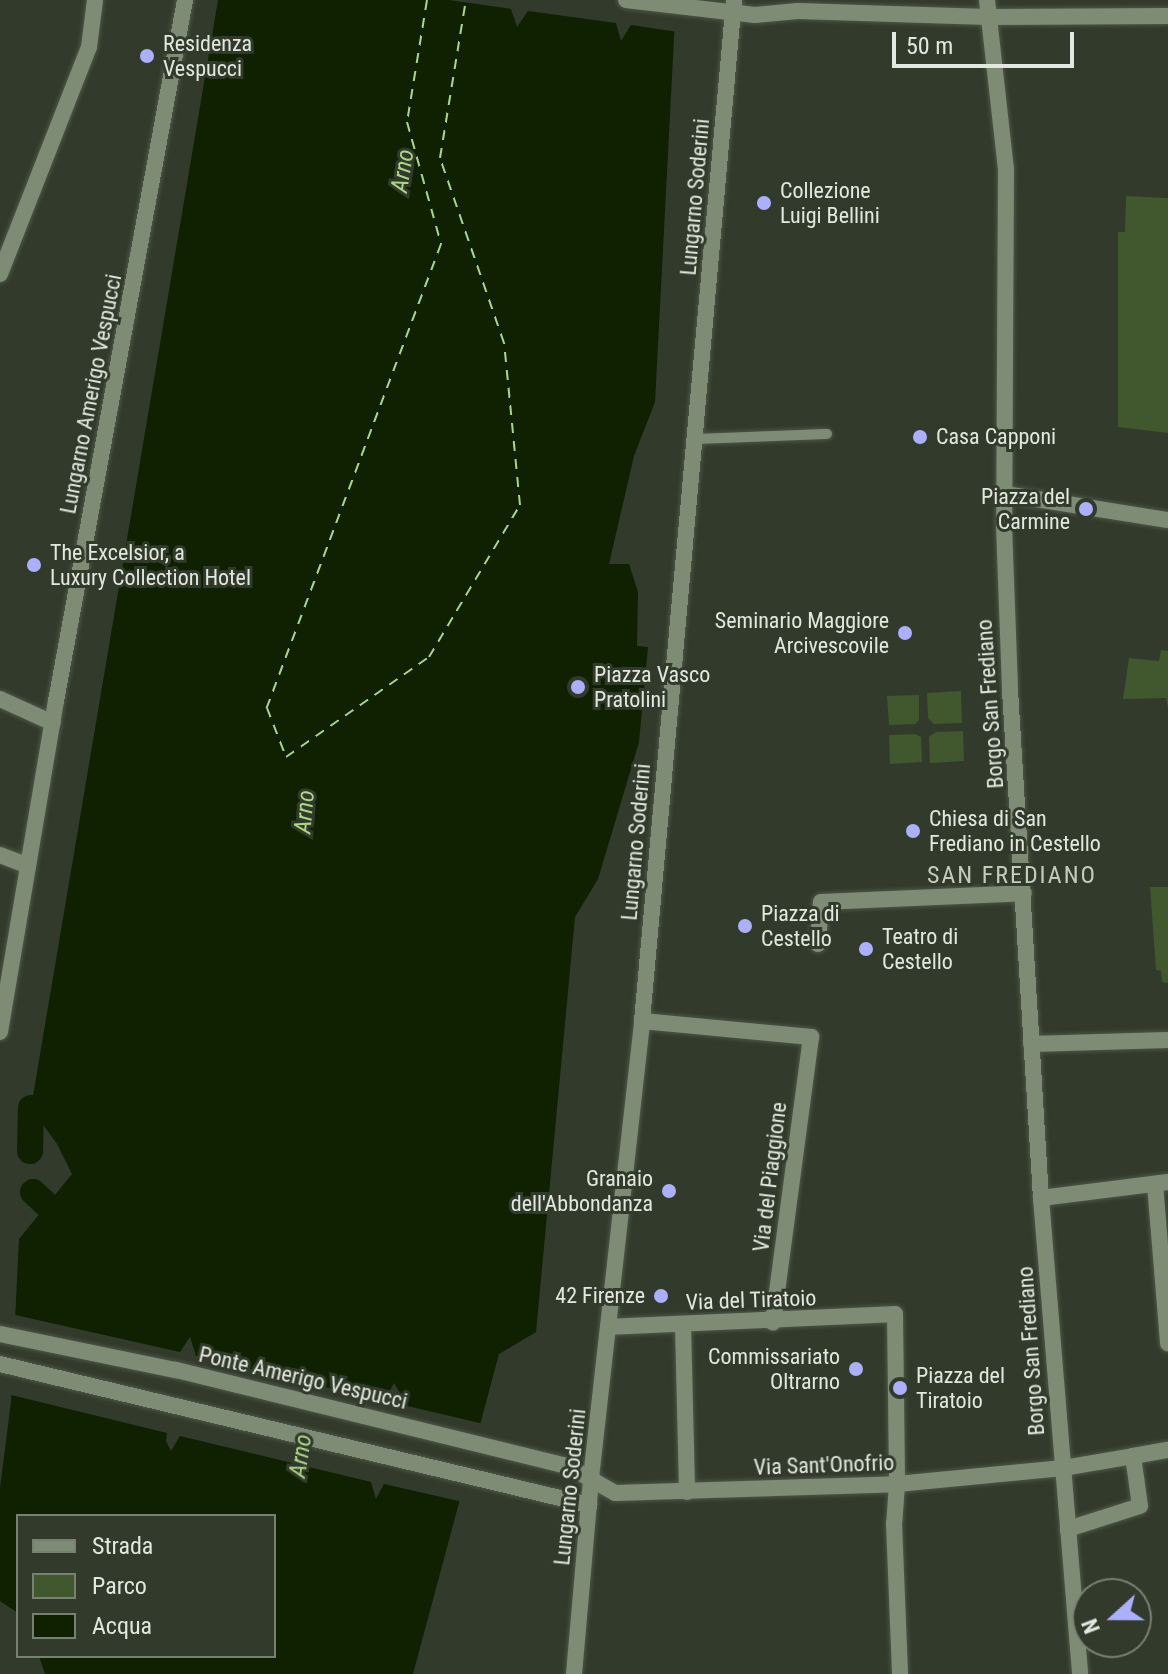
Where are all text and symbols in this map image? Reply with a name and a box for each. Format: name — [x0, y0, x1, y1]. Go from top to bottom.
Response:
scale bar — [896, 16, 1078, 66]
place label: Residenza Vespucci — [163, 30, 252, 82]
text: 50 m — [906, 32, 953, 60]
marker: Residenza Vespucci — [138, 47, 156, 65]
street label: Lungarno Soderini — [675, 118, 715, 276]
water label: Arno — [385, 147, 421, 195]
place label: Collezione Luigi Bellini — [780, 177, 880, 228]
marker: Collezione Luigi Bellini — [755, 194, 773, 212]
street label: Lungarno Amerigo Vespucci — [55, 272, 127, 516]
place label: Casa Capponi — [936, 424, 1056, 450]
marker: Casa Capponi — [911, 428, 929, 446]
place label: Piazza del Carmine — [981, 483, 1070, 534]
marker: Piazza del Carmine — [1077, 500, 1095, 518]
place label: The Excelsior, a Luxury Collection Hotel — [50, 539, 251, 590]
marker: The Excelsior, a Luxury Collection Hotel — [25, 556, 43, 574]
place label: Seminario Maggiore Arcivescovile — [715, 607, 889, 658]
street label: Borgo San Frediano — [971, 619, 1009, 789]
marker: Seminario Maggiore Arcivescovile — [896, 624, 914, 642]
place label: Piazza Vasco Pratolini — [594, 661, 710, 712]
marker: Piazza Vasco Pratolini — [569, 678, 587, 696]
street label: Lungarno Soderini — [616, 763, 656, 921]
water label: Arno — [289, 789, 321, 835]
place label: Chiesa di San Frediano in Cestello — [929, 805, 1101, 856]
marker: Chiesa di San Frediano in Cestello — [904, 822, 922, 840]
district label: SAN FREDIANO — [927, 862, 1097, 890]
place label: Piazza di Cestello — [761, 900, 840, 952]
marker: Piazza di Cestello — [736, 917, 754, 935]
place label: Teatro di Cestello — [882, 923, 958, 974]
marker: Teatro di Cestello — [857, 940, 875, 958]
street label: Via del Piaggione — [748, 1101, 792, 1253]
place label: Granaio dell'Abbondanza — [511, 1165, 653, 1216]
marker: Granaio dell'Abbondanza — [660, 1182, 678, 1200]
street label: Borgo San Frediano — [1012, 1266, 1050, 1436]
place label: 42 Firenze — [555, 1283, 645, 1309]
street label: Via del Tiratoio — [685, 1285, 817, 1315]
marker: 42 Firenze — [652, 1287, 670, 1305]
street label: Ponte Amerigo Vespucci — [196, 1341, 410, 1415]
place label: Commissariato Oltrarno — [708, 1343, 840, 1394]
marker: Commissariato Oltrarno — [847, 1360, 865, 1378]
place label: Piazza del Tiratoio — [916, 1362, 1005, 1414]
marker: Piazza del Tiratoio — [891, 1379, 909, 1397]
street label: Lungarno Soderini — [549, 1407, 591, 1567]
water label: Arno — [283, 1432, 319, 1480]
street label: Via Sant'Onofrio — [753, 1449, 895, 1481]
legend — [16, 1514, 276, 1658]
text: Strada — [92, 1532, 153, 1560]
text: Parco — [92, 1572, 147, 1600]
north arrow — [1072, 1578, 1152, 1658]
text: Acqua — [92, 1612, 152, 1640]
text: N — [1077, 1615, 1105, 1637]

